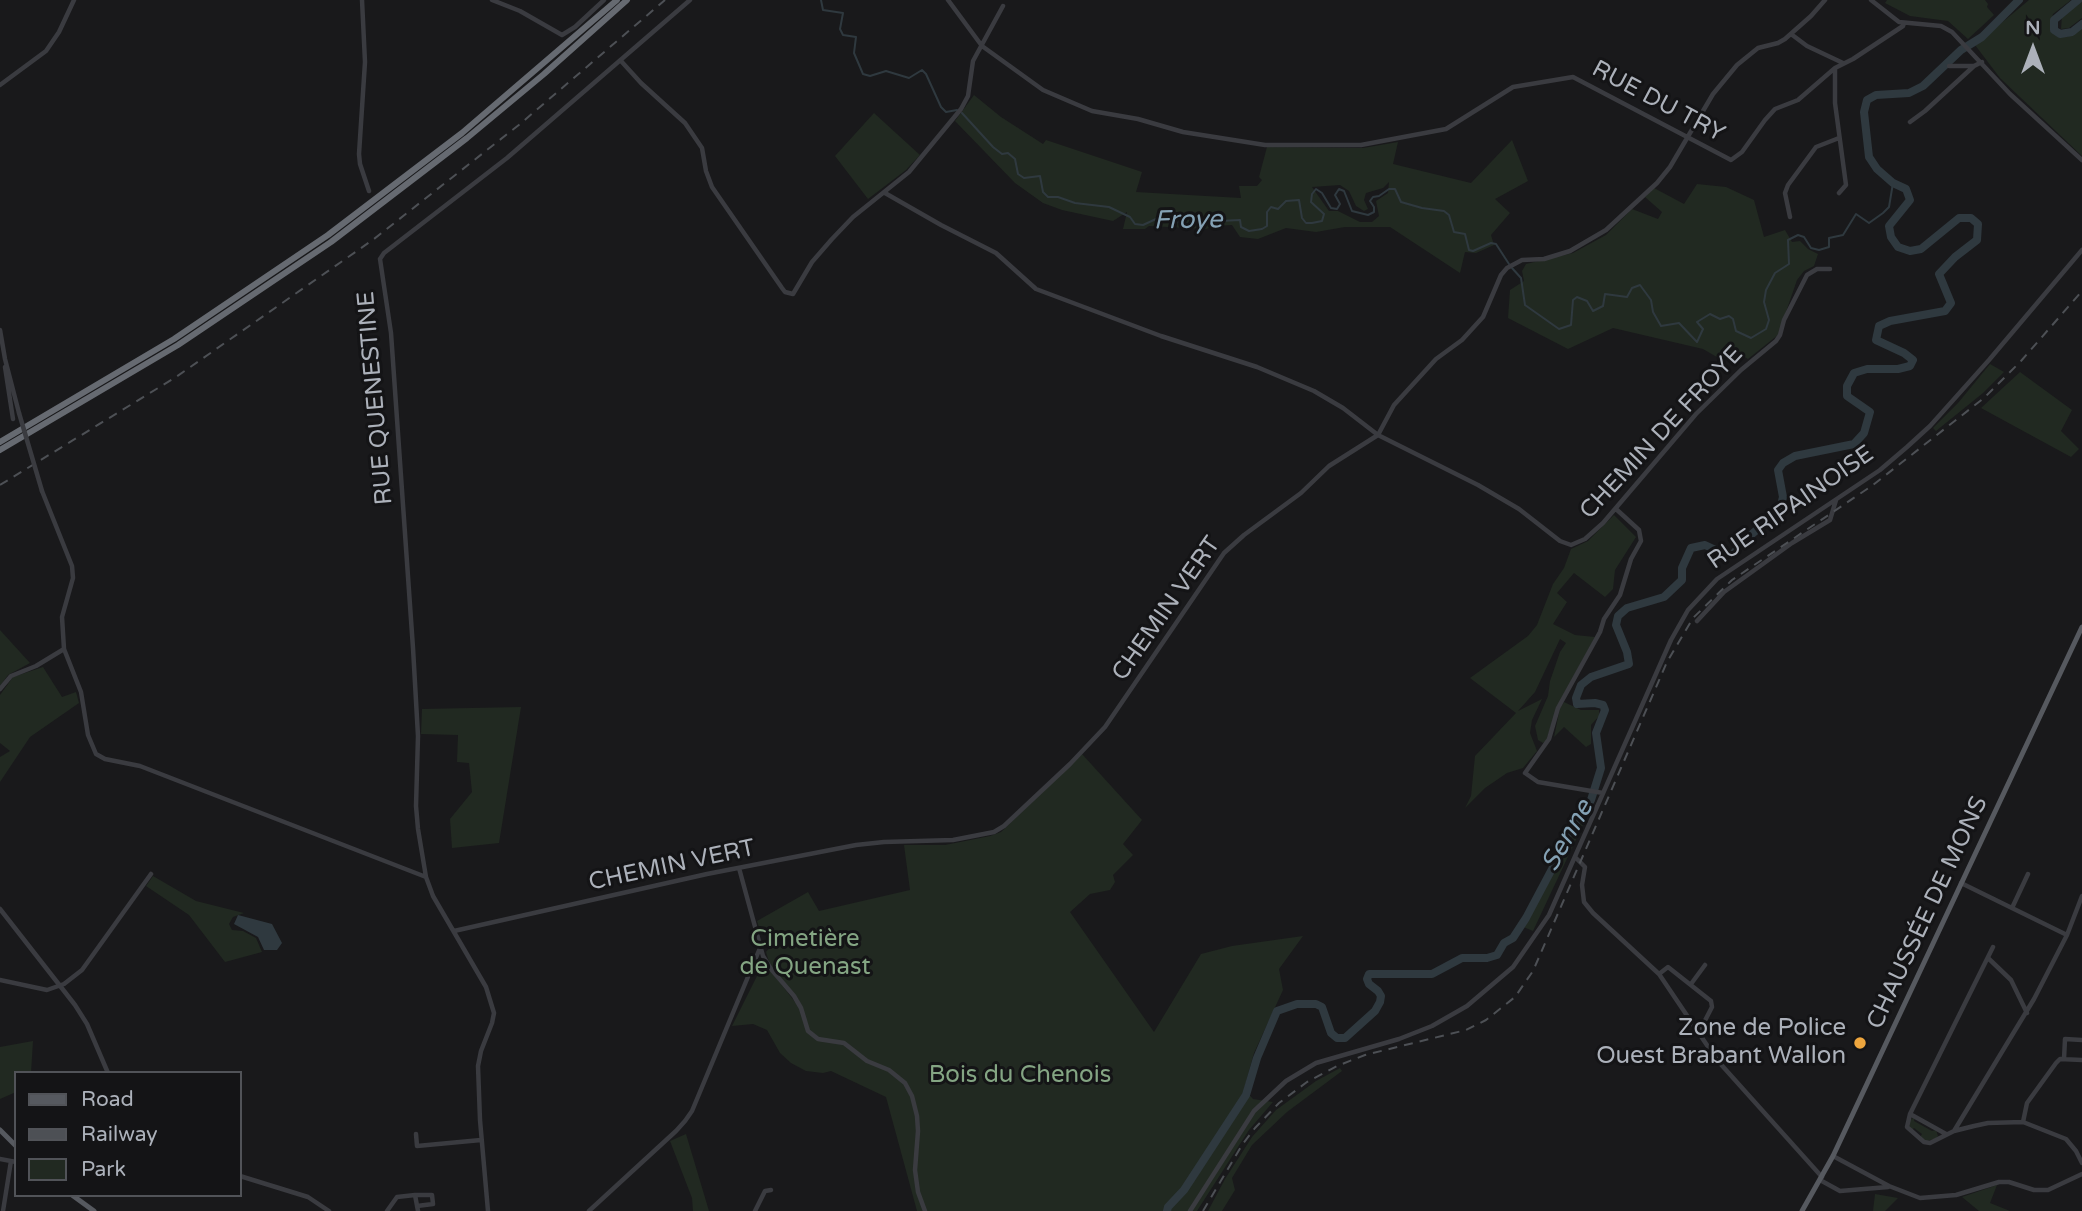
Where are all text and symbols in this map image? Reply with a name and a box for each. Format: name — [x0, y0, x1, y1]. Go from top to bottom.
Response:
north arrow — [1998, 14, 2068, 84]
text: N — [2025, 17, 2041, 39]
street label: RUE DU TRY — [1587, 55, 1729, 149]
water label: Froye — [1153, 205, 1223, 237]
street label: RUE QUENESTINE — [352, 290, 400, 506]
street label: CHEMIN DE FROYE — [1574, 340, 1750, 526]
street label: RUE RIPAINOISE — [1702, 440, 1880, 576]
street label: CHEMIN VERT — [1107, 531, 1227, 687]
street label: CHAUSSÉE DE MONS — [1861, 792, 1995, 1034]
water label: Senne — [1535, 795, 1601, 877]
street label: CHEMIN VERT — [586, 834, 758, 898]
park label: Cimetière de Quenast — [739, 926, 871, 982]
place label: Zone de Police Ouest Brabant Wallon — [1596, 1015, 1846, 1071]
marker: Zone de Police Ouest Brabant Wallon — [1852, 1035, 1868, 1051]
park label: Bois du Chenois — [929, 1062, 1111, 1090]
legend — [14, 1071, 242, 1197]
text: Road — [81, 1087, 134, 1112]
text: Railway — [81, 1122, 158, 1147]
text: Park — [81, 1157, 126, 1182]

